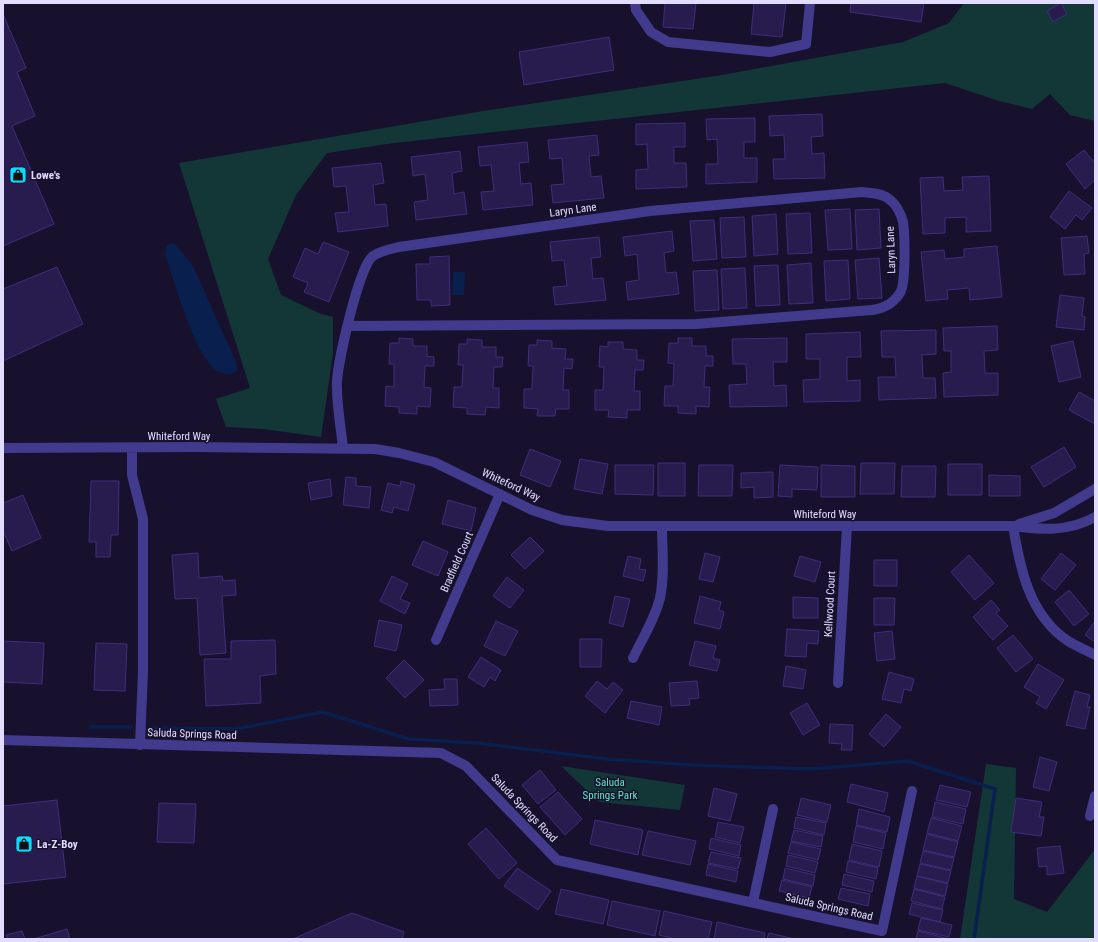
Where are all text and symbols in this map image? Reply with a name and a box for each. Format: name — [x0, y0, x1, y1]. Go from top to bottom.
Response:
shop icon: Lowe's — [8, 165, 28, 185]
place label: Lowe's — [31, 169, 60, 182]
street label: Laryn Lane — [549, 200, 597, 220]
street label: Laryn Lane — [884, 226, 898, 274]
street label: Whiteford Way — [148, 430, 211, 443]
street label: Whiteford Way — [480, 466, 543, 504]
street label: Whiteford Way — [794, 508, 857, 521]
street label: Bradfield Court — [438, 530, 476, 594]
street label: Kellwood Court — [822, 571, 838, 637]
street label: Saluda Springs Road — [147, 726, 237, 742]
street label: Saluda Springs Road — [488, 771, 560, 845]
park label: Saluda Springs Park — [583, 776, 637, 802]
shop icon: La-Z-Boy — [14, 834, 34, 854]
place label: La-Z-Boy — [37, 838, 78, 851]
street label: Saluda Springs Road — [784, 891, 874, 923]

